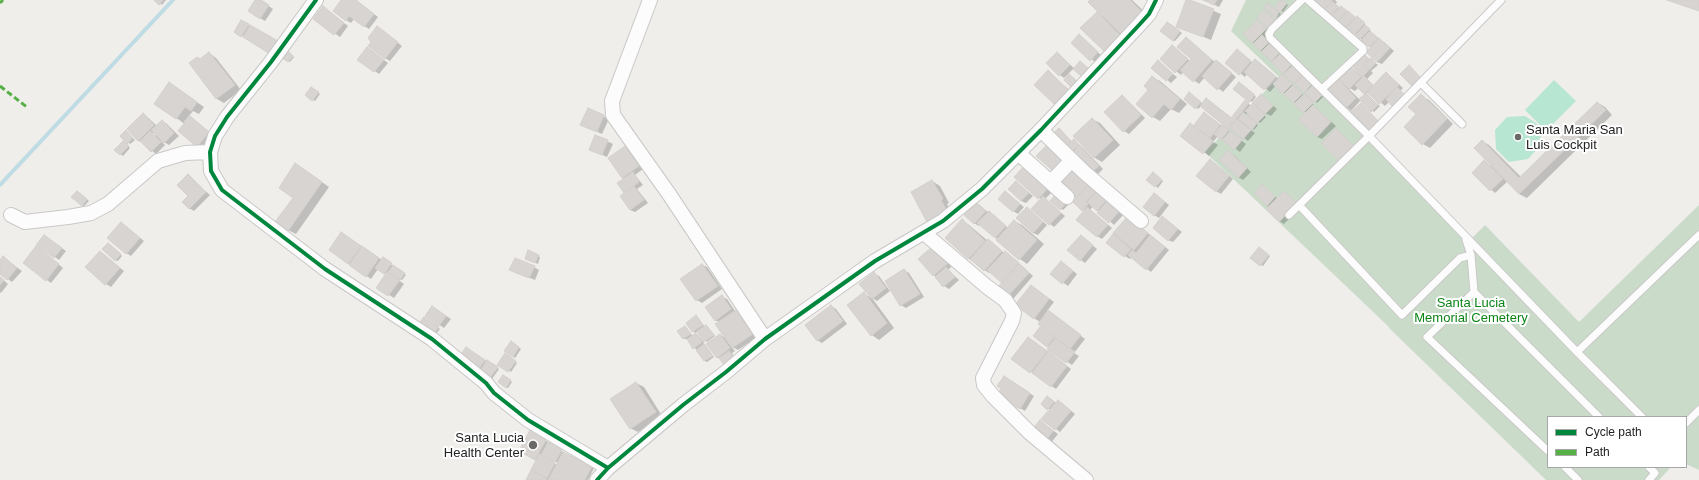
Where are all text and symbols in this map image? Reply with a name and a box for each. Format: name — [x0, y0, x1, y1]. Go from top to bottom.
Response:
place label: Santa Maria San Luis Cockpit — [1526, 122, 1623, 153]
marker: Santa Maria San Luis Cockpit — [1513, 132, 1523, 142]
park label: Santa Lucia Memorial Cemetery — [1414, 295, 1528, 326]
legend — [1547, 416, 1687, 468]
text: Cycle path — [1585, 425, 1642, 439]
place label: Santa Lucia Health Center — [444, 430, 524, 461]
marker: Santa Lucia Health Center — [527, 439, 539, 451]
text: Path — [1585, 445, 1610, 459]

